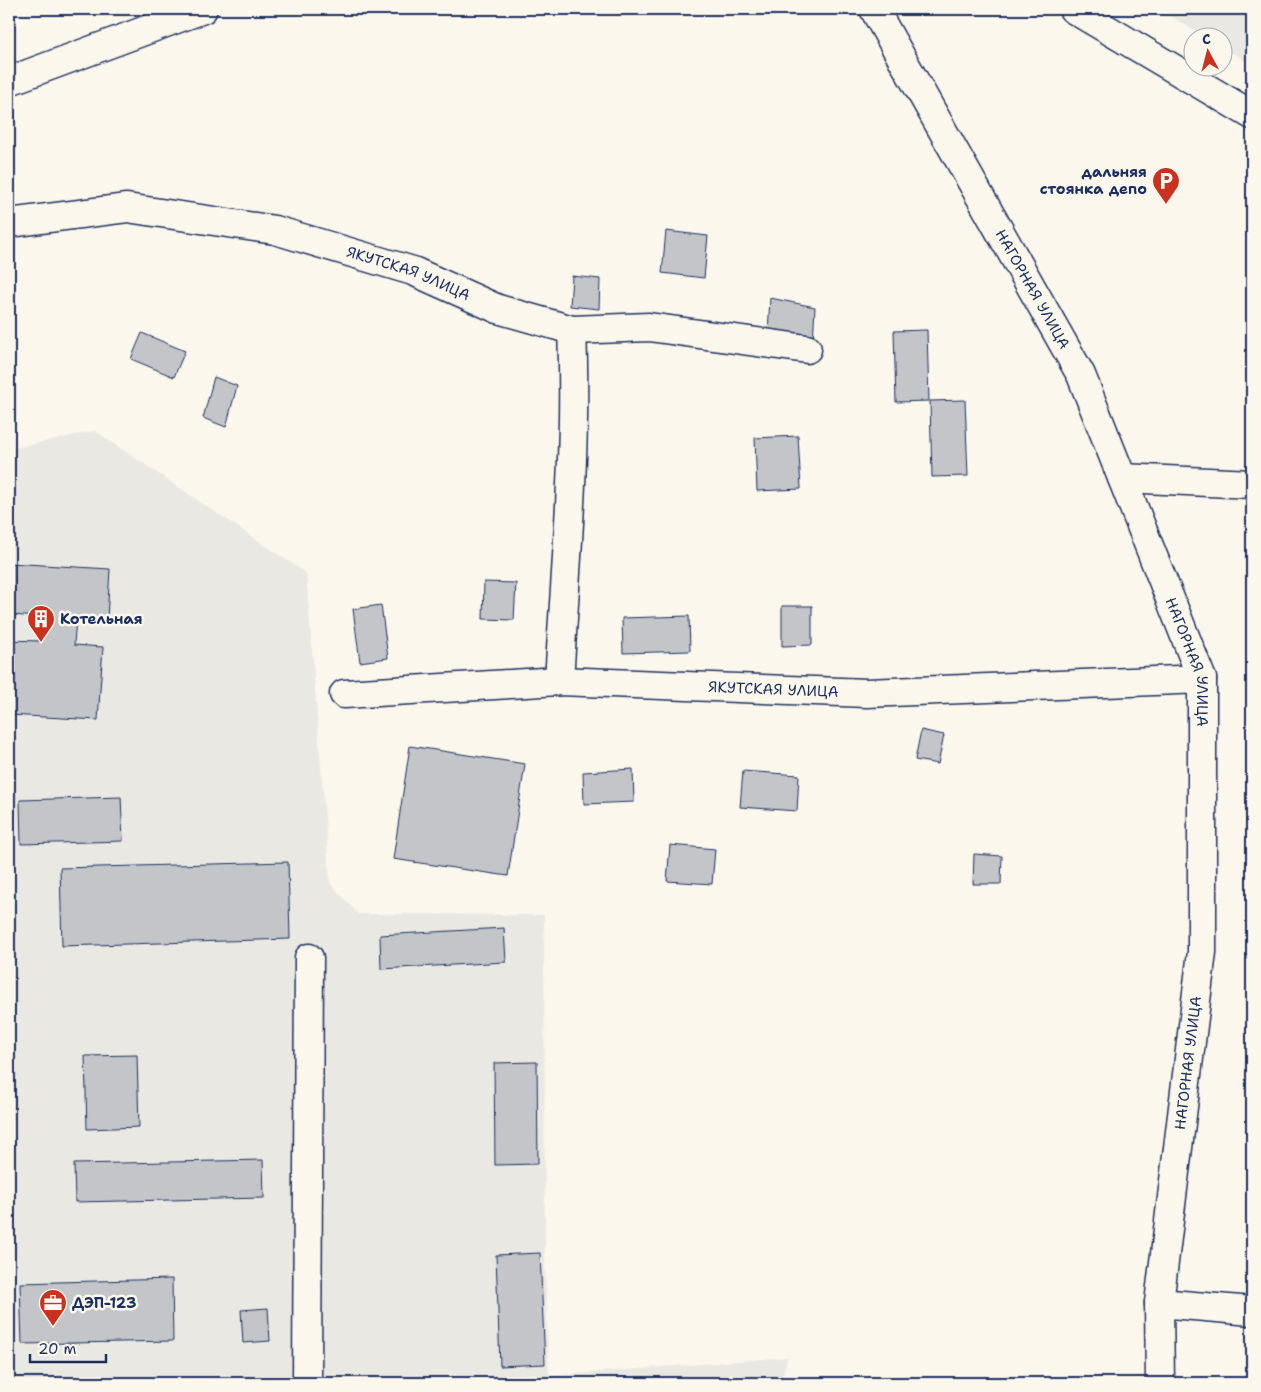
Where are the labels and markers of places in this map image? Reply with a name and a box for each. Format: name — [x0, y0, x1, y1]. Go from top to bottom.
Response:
place label: дальняя стоянка депо — [1040, 162, 1147, 199]
parking icon: дальняя стоянка депо — [1151, 166, 1181, 205]
building icon: Котельная — [26, 604, 56, 643]
place label: Котельная — [60, 609, 143, 629]
office icon: ДЭП-123 — [38, 1288, 68, 1327]
place label: ДЭП-123 — [72, 1293, 137, 1313]

